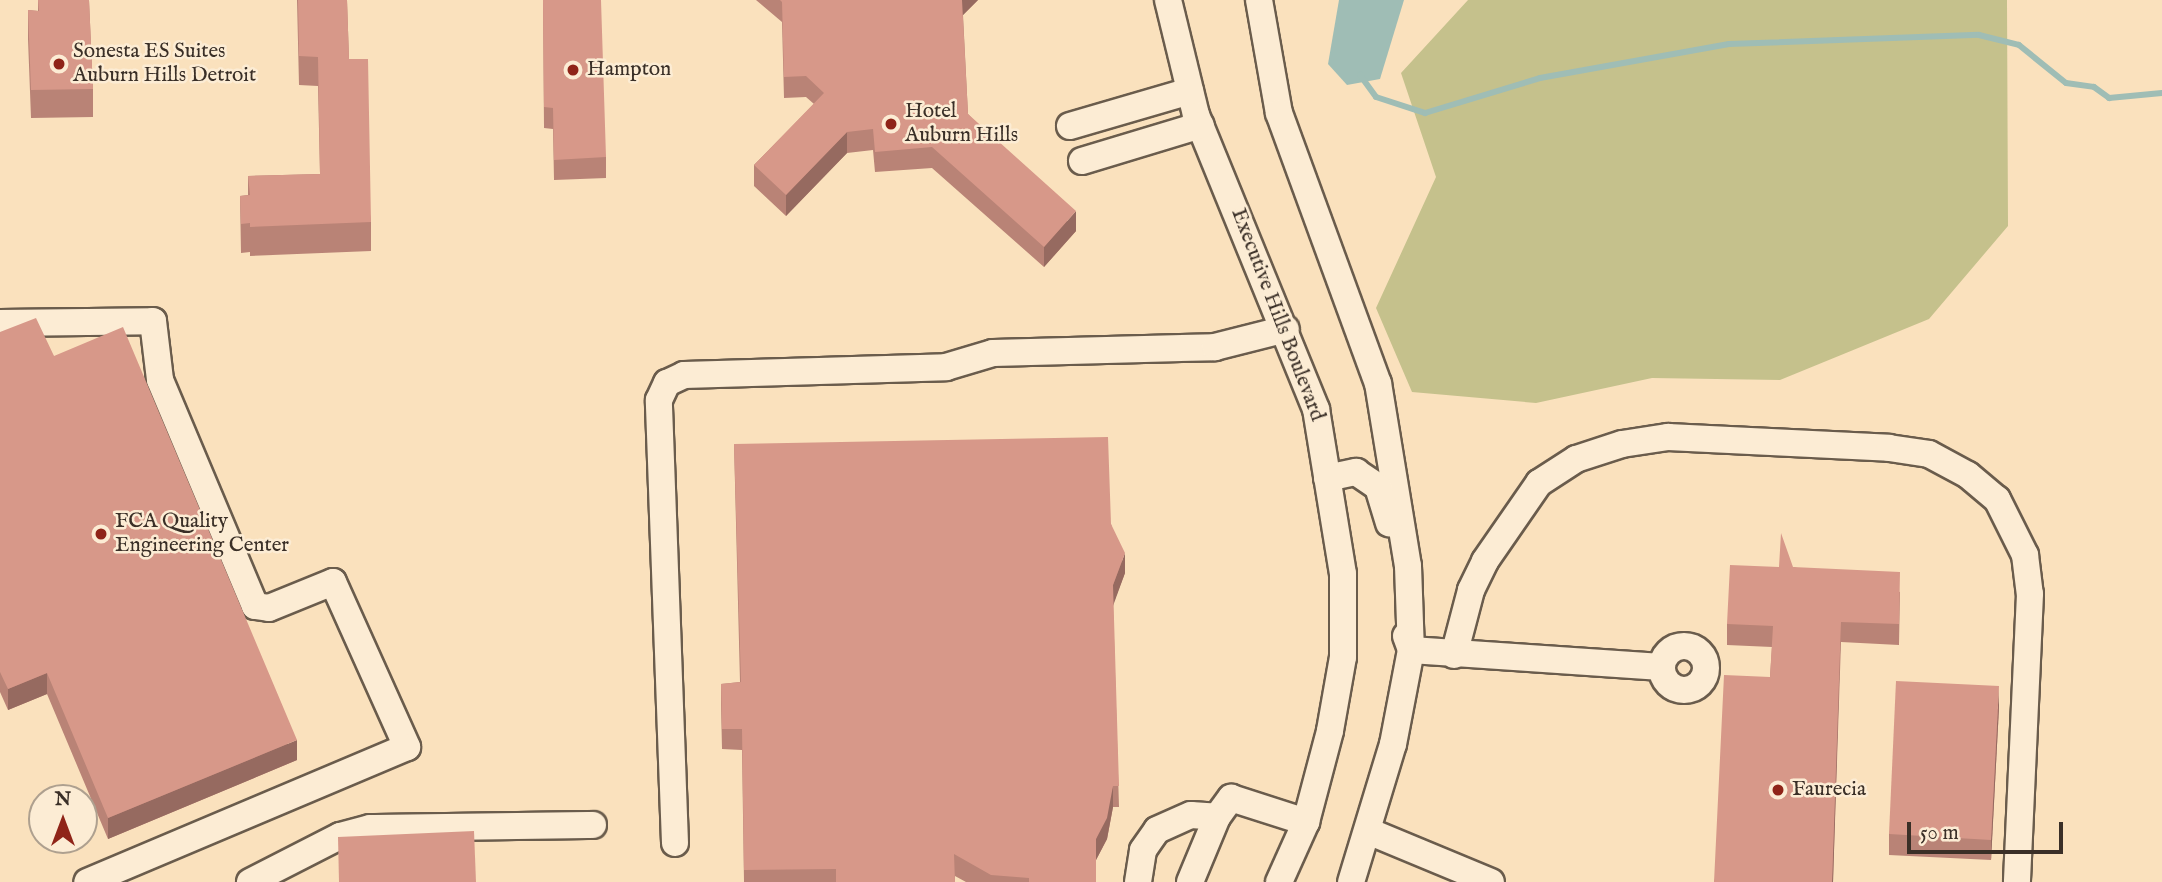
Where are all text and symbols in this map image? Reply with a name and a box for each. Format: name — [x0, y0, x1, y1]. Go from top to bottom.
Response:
place label: Sonesta ES Suites Auburn Hills Detroit — [73, 39, 256, 89]
marker: Sonesta ES Suites Auburn Hills Detroit — [51, 56, 67, 72]
place label: Hampton — [587, 57, 671, 83]
marker: Hampton — [565, 62, 581, 78]
place label: Hotel Auburn Hills — [905, 99, 1018, 149]
marker: Hotel Auburn Hills — [883, 116, 899, 132]
street label: Executive Hills Boulevard — [1225, 205, 1329, 425]
place label: FCA Quality Engineering Center — [115, 509, 289, 559]
marker: FCA Quality Engineering Center — [93, 526, 109, 542]
place label: Faurecia — [1792, 777, 1866, 803]
marker: Faurecia — [1770, 782, 1786, 798]
north arrow — [28, 784, 98, 854]
text: N — [55, 788, 71, 812]
scale bar — [1910, 808, 2066, 852]
text: 50 m — [1920, 820, 1959, 847]

